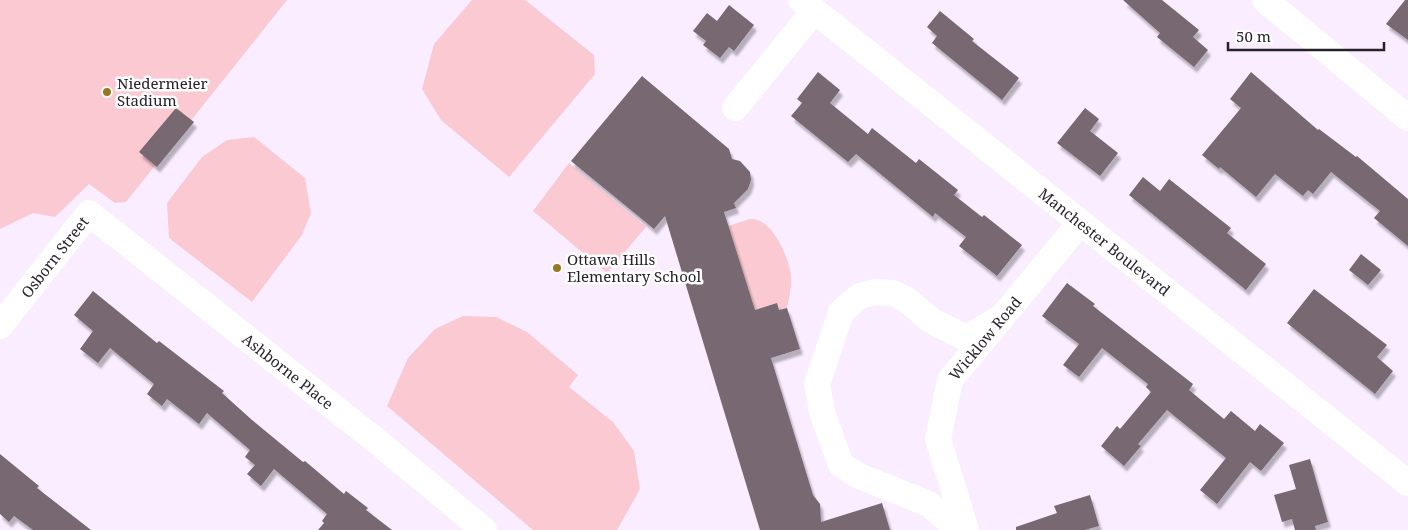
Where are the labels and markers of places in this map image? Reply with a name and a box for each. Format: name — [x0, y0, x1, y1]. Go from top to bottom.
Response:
place label: Niedermeier Stadium — [117, 73, 208, 110]
marker: Niedermeier Stadium — [101, 86, 113, 98]
place label: Ottawa Hills Elementary School — [567, 249, 701, 286]
marker: Ottawa Hills Elementary School — [551, 262, 563, 274]

